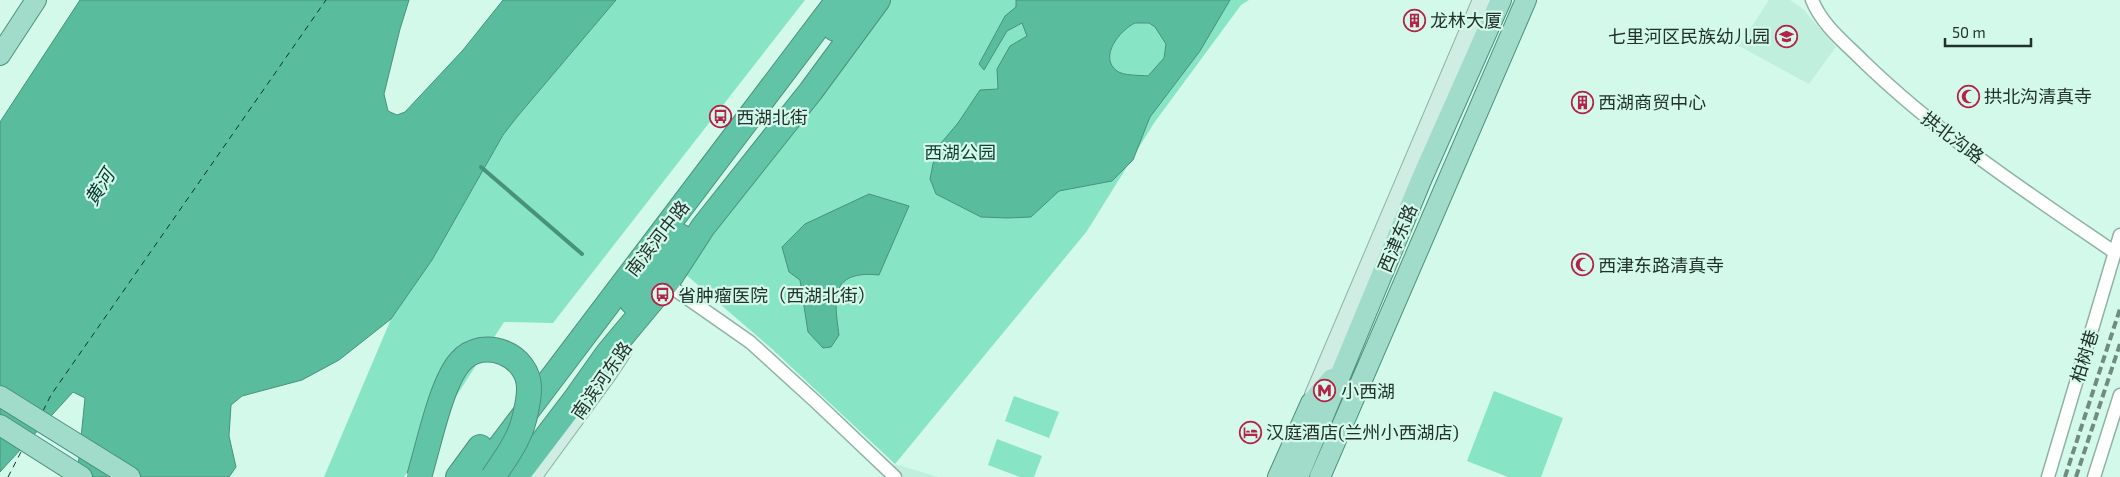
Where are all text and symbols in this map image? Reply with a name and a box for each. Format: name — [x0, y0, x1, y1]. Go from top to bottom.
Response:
building icon: 龙林大厦 — [1402, 8, 1426, 32]
place label: 龙林大厦 — [1430, 9, 1502, 31]
scale bar — [1945, 15, 2031, 47]
text: 50 m — [1952, 23, 1986, 41]
school or university icon: 七里河区民族幼儿园 — [1774, 24, 1798, 48]
place label: 七里河区民族幼儿园 — [1608, 25, 1770, 47]
mosque icon: 拱北沟清真寺 — [1956, 84, 1980, 108]
place label: 拱北沟清真寺 — [1984, 85, 2092, 107]
building icon: 西湖商贸中心 — [1570, 90, 1594, 114]
place label: 西湖商贸中心 — [1598, 91, 1706, 113]
bus stop icon: 西湖北街 — [708, 105, 732, 129]
place label: 西湖北街 — [736, 106, 808, 128]
street label: 拱北沟路 — [1918, 107, 1988, 167]
park label: 西湖公园 — [924, 141, 996, 163]
water label: 黄河 — [79, 161, 121, 209]
street label: 南滨河中路 — [621, 196, 693, 280]
street label: 西津东路 — [1373, 201, 1421, 275]
mosque icon: 西津东路清真寺 — [1570, 253, 1594, 277]
place label: 西津东路清真寺 — [1598, 254, 1724, 276]
bus stop icon: 省肿瘤医院（西湖北街） — [650, 283, 674, 307]
place label: 省肿瘤医院（西湖北街） — [678, 284, 876, 306]
street label: 柏树巷 — [2066, 327, 2102, 385]
street label: 南滨河东路 — [566, 337, 636, 423]
metro station icon: 小西湖 — [1313, 379, 1337, 403]
place label: 小西湖 — [1341, 380, 1395, 402]
hotel icon: 汉庭酒店(兰州小西湖店) — [1238, 420, 1262, 444]
place label: 汉庭酒店(兰州小西湖店) — [1266, 421, 1459, 443]

